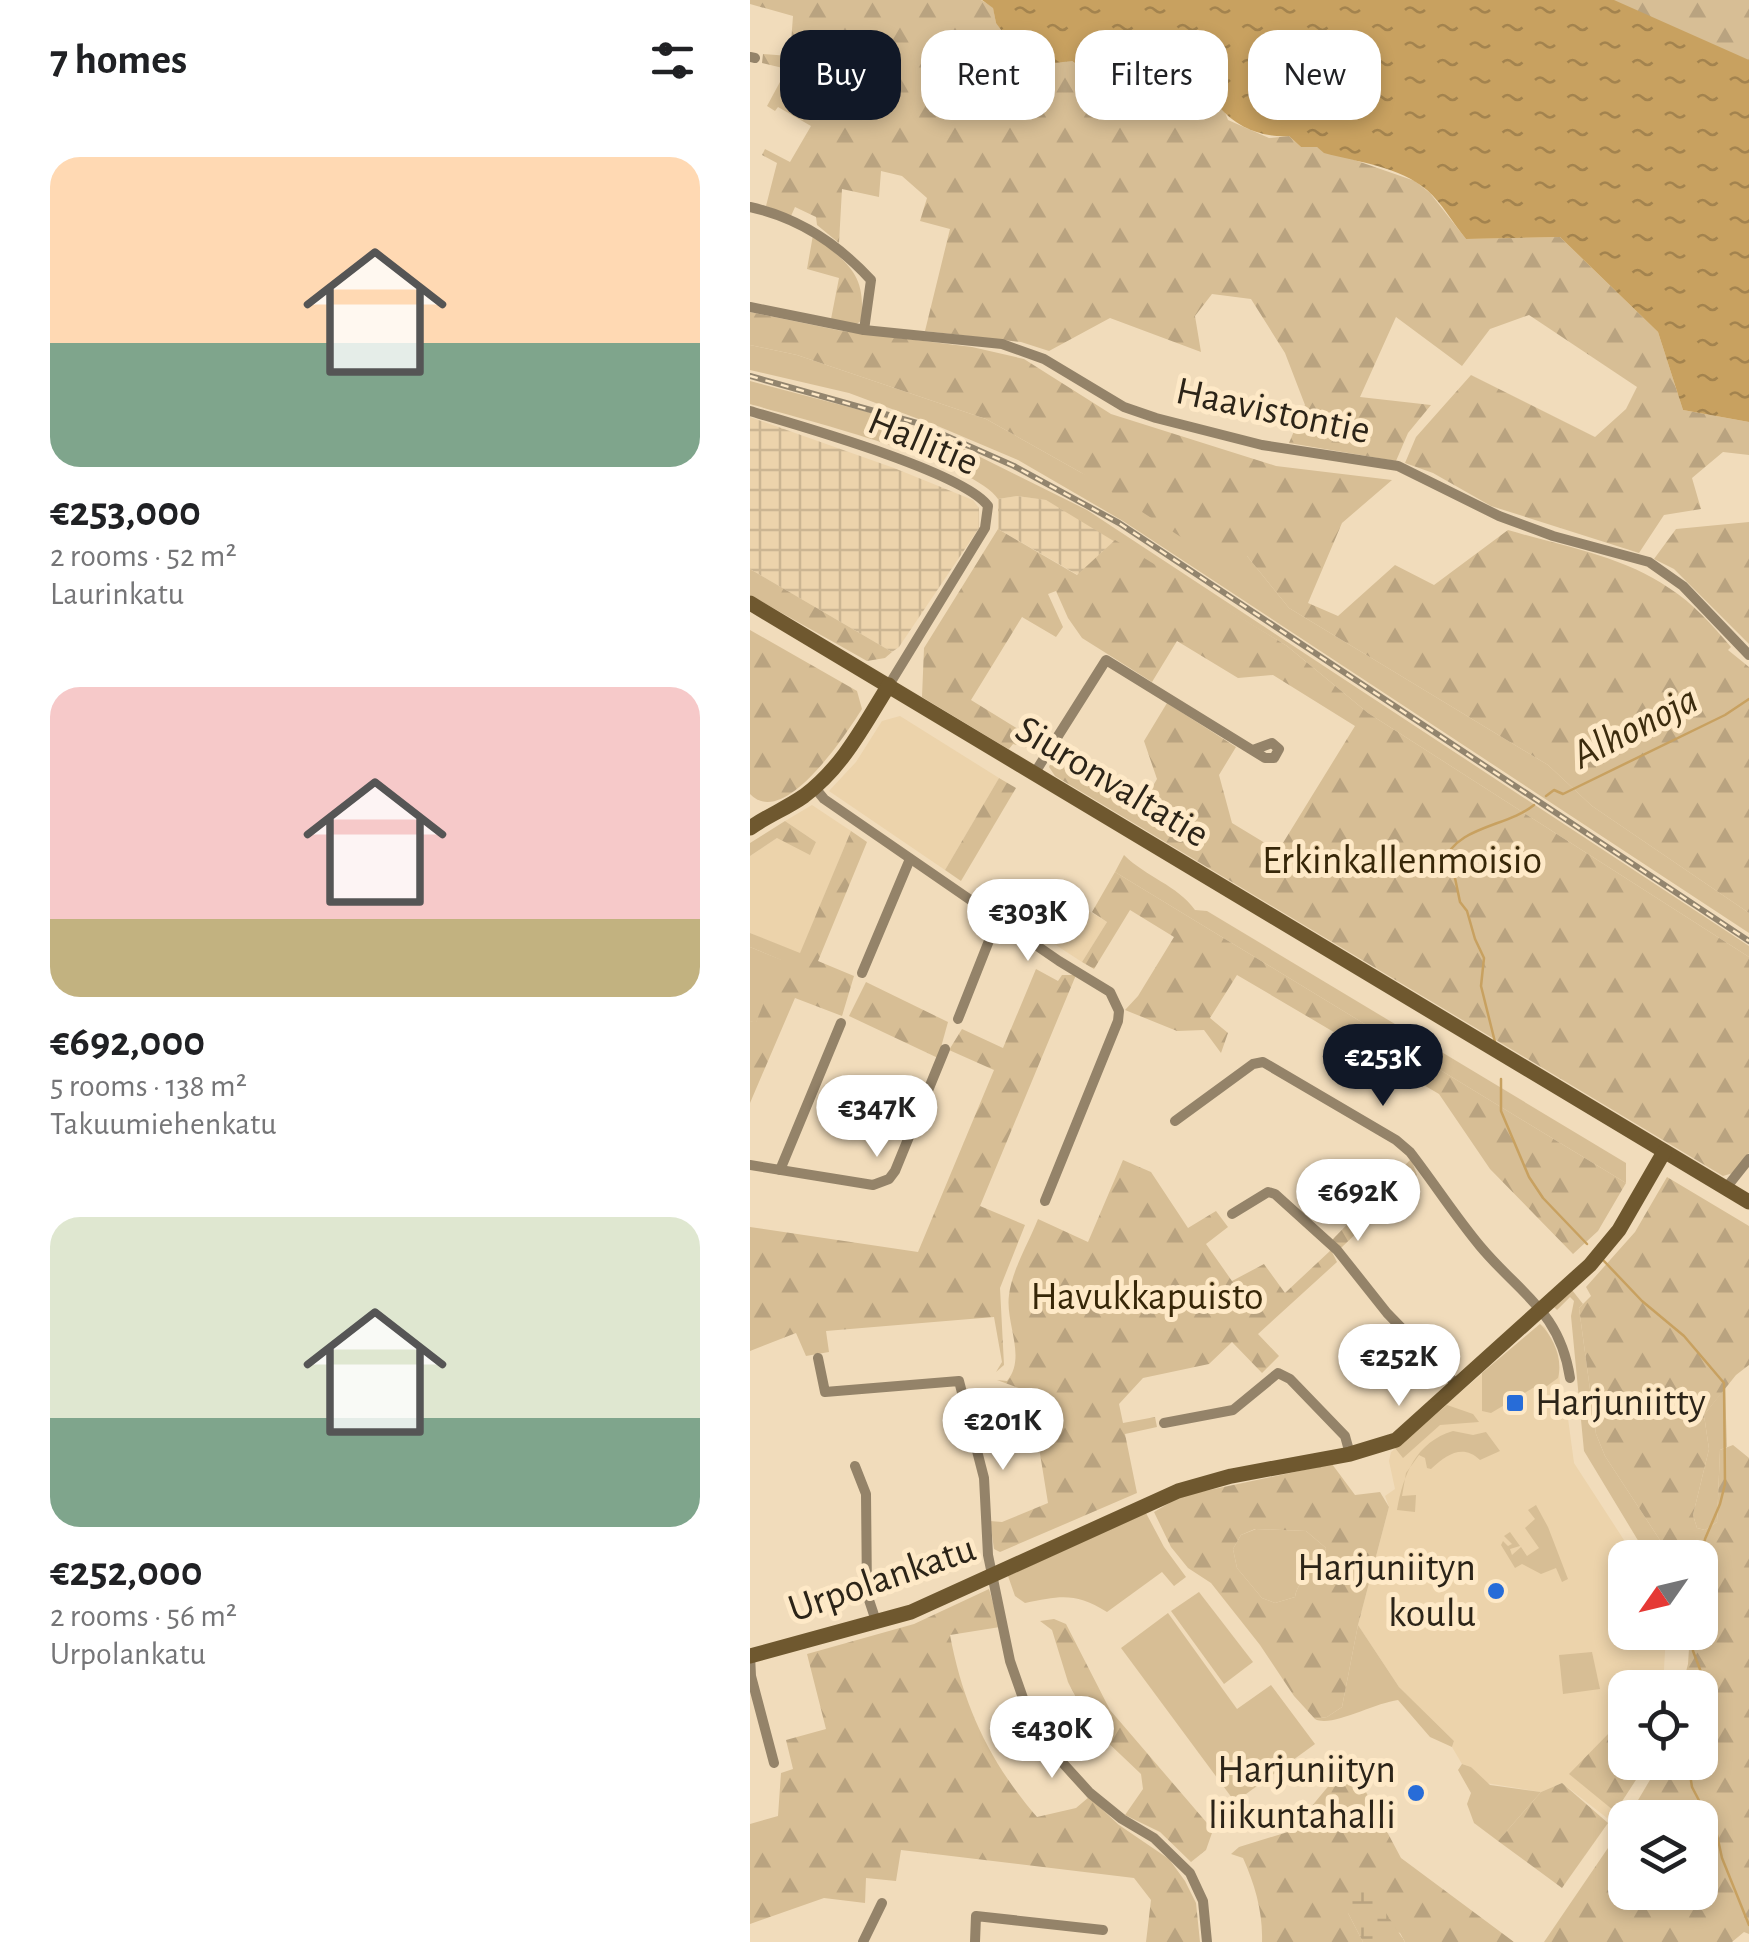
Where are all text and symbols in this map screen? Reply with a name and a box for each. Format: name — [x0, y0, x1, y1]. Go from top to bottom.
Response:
chip: Buy — [780, 30, 901, 120]
chip: Rent — [921, 30, 1055, 120]
chip: Filters — [1075, 30, 1228, 120]
chip: New — [1248, 30, 1381, 120]
icon: filters — [645, 33, 700, 88]
text: 7 homes — [50, 39, 187, 81]
icon: home — [285, 222, 465, 402]
street label: Haavistontie — [1172, 371, 1374, 451]
street label: Hallitie — [862, 401, 984, 483]
text: €253,000 — [50, 491, 201, 533]
text: 2 rooms · 52 m² — [50, 540, 237, 572]
text: Laurinkatu — [50, 578, 184, 610]
water label: Alhonoja — [1565, 678, 1705, 778]
street label: Siuronvaltatie — [1009, 709, 1215, 855]
icon: home — [285, 752, 465, 932]
park label: Erkinkallenmoisio — [1262, 841, 1542, 881]
pin: €303K — [958, 879, 1098, 964]
text: €303K — [989, 895, 1067, 927]
text: €692,000 — [50, 1021, 205, 1063]
pin: €253K — [1313, 1024, 1453, 1109]
text: €253K — [1345, 1040, 1421, 1072]
text: 5 rooms · 138 m² — [50, 1070, 247, 1102]
pin: €347K — [807, 1075, 947, 1160]
text: €347K — [838, 1091, 916, 1123]
text: Takuumiehenkatu — [50, 1108, 277, 1140]
pin: €692K — [1288, 1159, 1428, 1244]
text: €692K — [1318, 1175, 1398, 1207]
park label: Havukkapuisto — [1030, 1277, 1264, 1317]
icon: home — [285, 1282, 465, 1462]
pin: €252K — [1329, 1324, 1469, 1409]
text: €252K — [1360, 1340, 1438, 1372]
place label: Harjuniitty — [1535, 1383, 1706, 1423]
pin: €201K — [933, 1388, 1073, 1473]
marker: Harjuniitty — [1504, 1392, 1526, 1414]
text: €201K — [965, 1404, 1041, 1436]
street label: Urpolankatu — [783, 1528, 981, 1630]
north arrow — [1608, 1540, 1718, 1650]
map controls — [1608, 1540, 1718, 1910]
place label: Harjuniityn koulu — [1297, 1548, 1476, 1634]
text: €252,000 — [50, 1551, 203, 1593]
marker: Harjuniityn koulu — [1485, 1580, 1507, 1602]
text: 2 rooms · 56 m² — [50, 1600, 237, 1632]
text: Urpolankatu — [50, 1638, 206, 1670]
button: locate — [1608, 1670, 1718, 1780]
pin: €430K — [982, 1696, 1122, 1781]
text: €430K — [1012, 1712, 1092, 1744]
place label: Harjuniityn liikuntahalli — [1208, 1750, 1396, 1836]
marker: Harjuniityn liikuntahalli — [1405, 1782, 1427, 1804]
button: layers — [1608, 1800, 1718, 1910]

